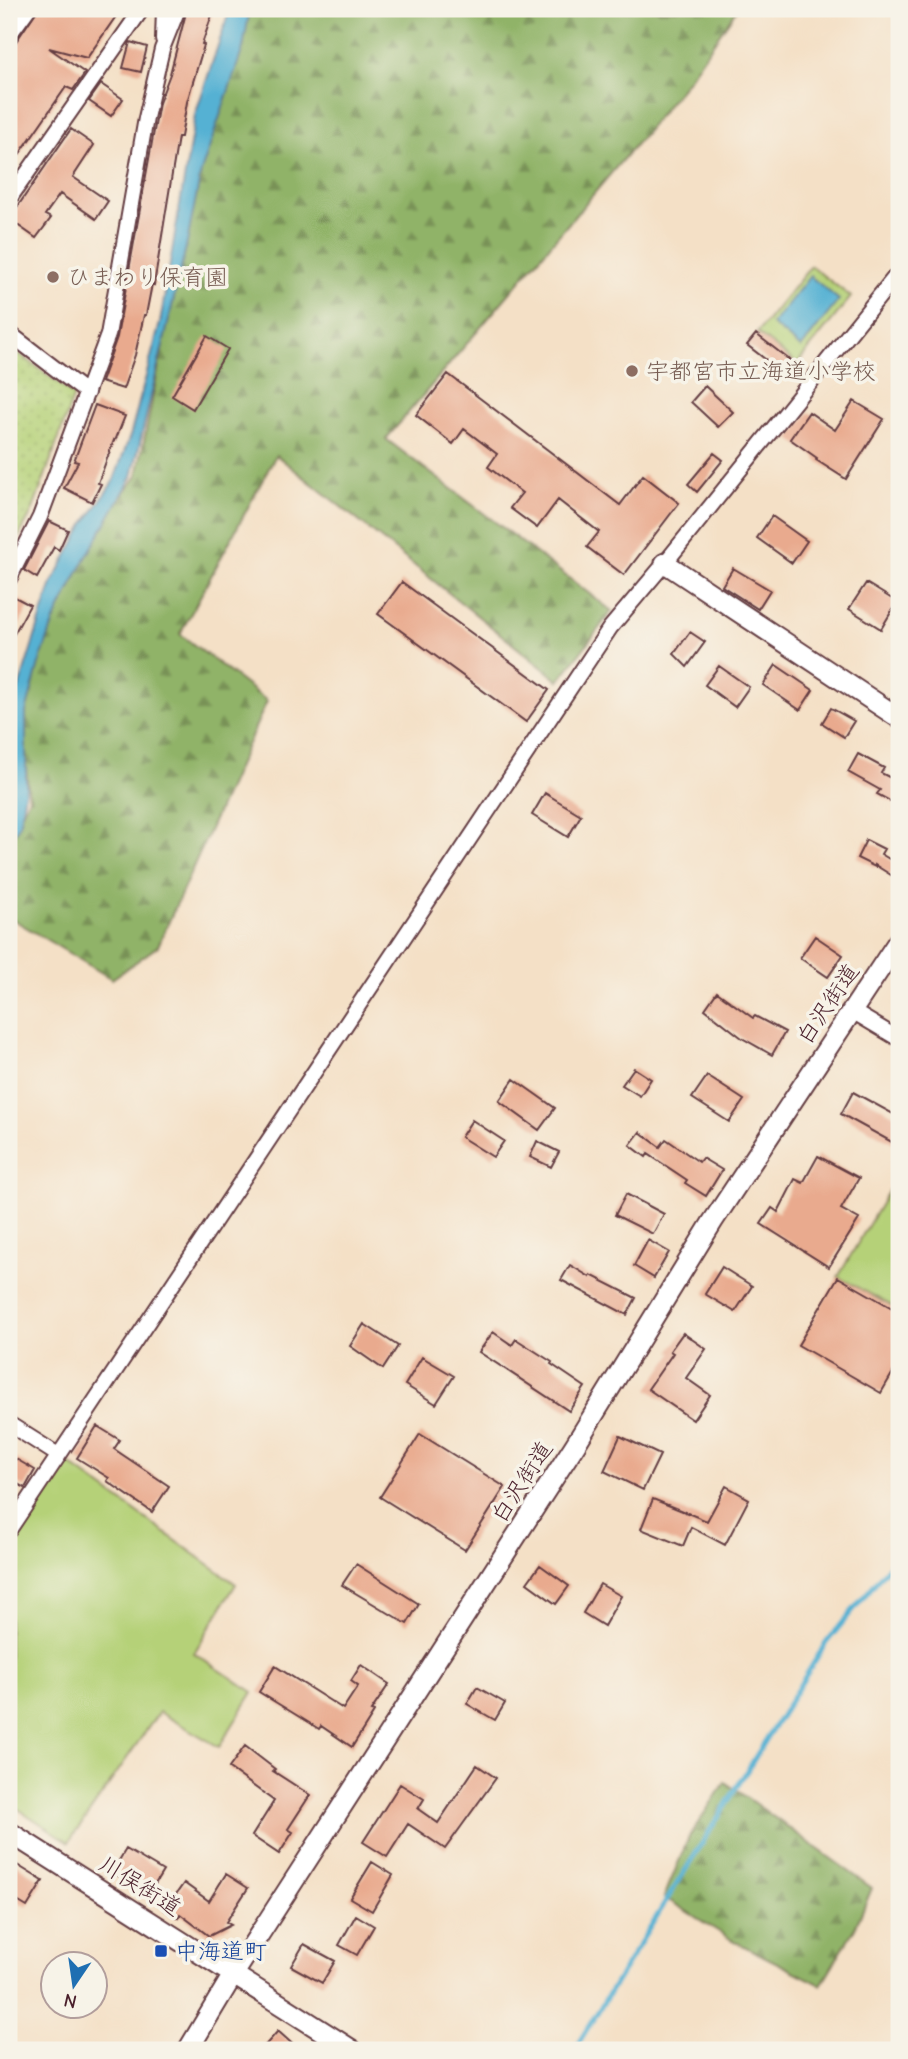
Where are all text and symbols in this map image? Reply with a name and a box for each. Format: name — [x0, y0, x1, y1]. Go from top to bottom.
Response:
place label: ひまわり保育園 — [67, 264, 228, 291]
marker: ひまわり保育園 — [45, 269, 61, 285]
place label: 宇都宮市立海道小学校 — [646, 358, 876, 385]
marker: 宇都宮市立海道小学校 — [624, 363, 640, 379]
street label: 白沢街道 — [791, 958, 865, 1050]
street label: 白沢街道 — [486, 1436, 558, 1528]
street label: 川俣街道 — [94, 1850, 186, 1922]
place label: 中海道町 — [175, 1938, 267, 1965]
marker: 中海道町 — [153, 1943, 169, 1959]
north arrow — [38, 1951, 108, 2021]
text: N — [62, 1988, 79, 2013]

